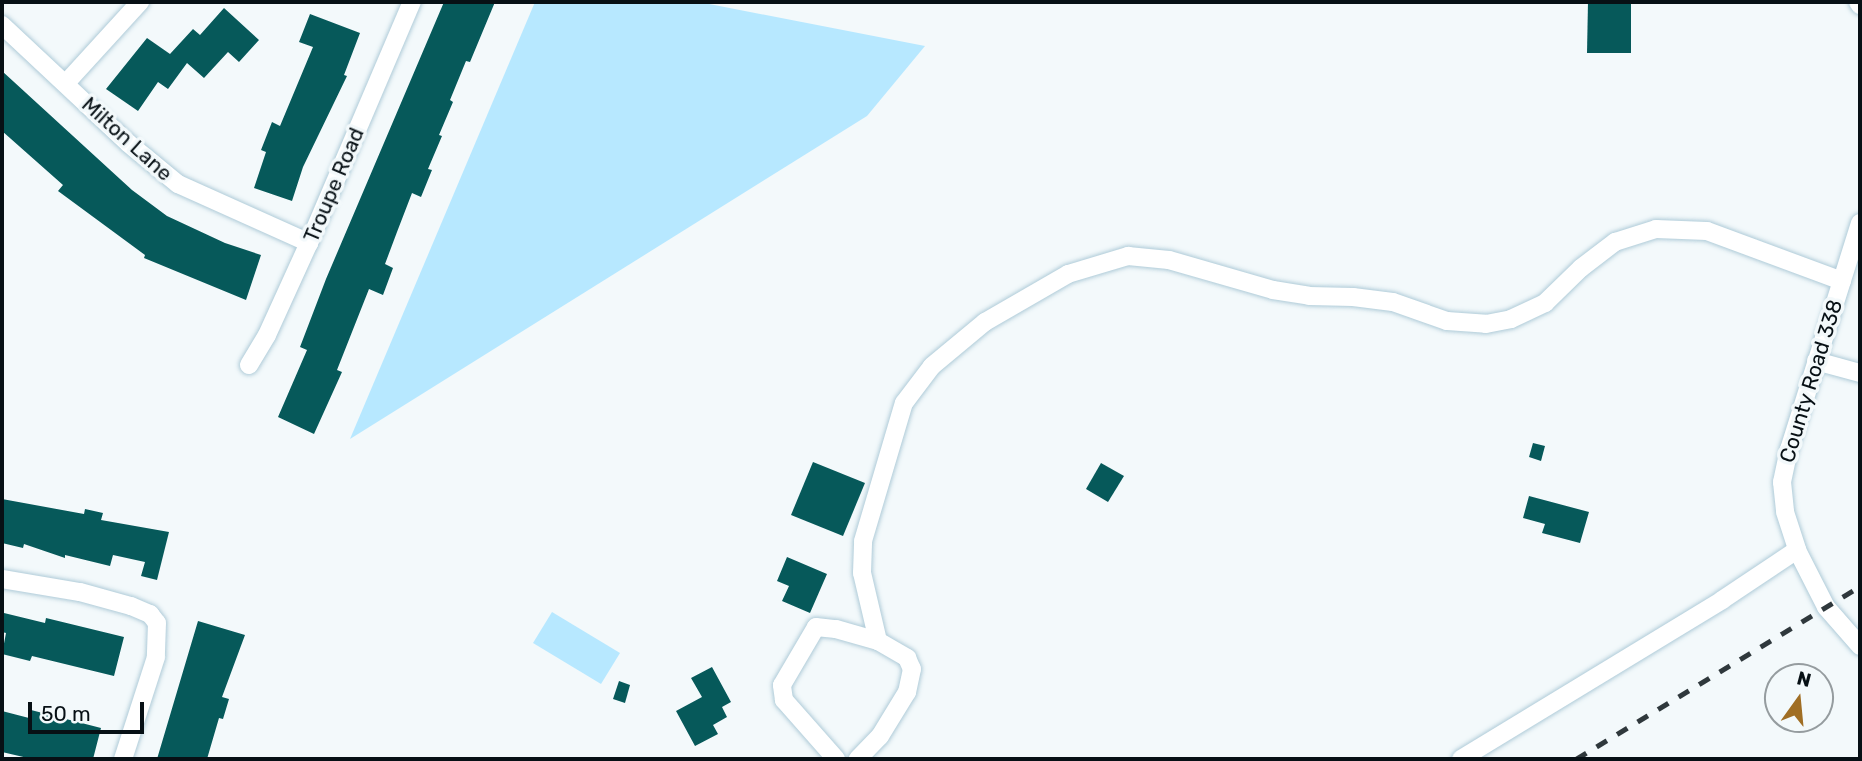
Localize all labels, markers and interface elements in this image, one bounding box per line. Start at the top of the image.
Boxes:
street label: Milton Lane [77,92,177,186]
street label: Troupe Road [299,124,369,246]
street label: County Road 338 [1774,296,1848,466]
north arrow [1764,663,1834,733]
text: N [1794,666,1814,692]
scale bar [32,688,147,732]
text: 50 m [41,701,91,726]

